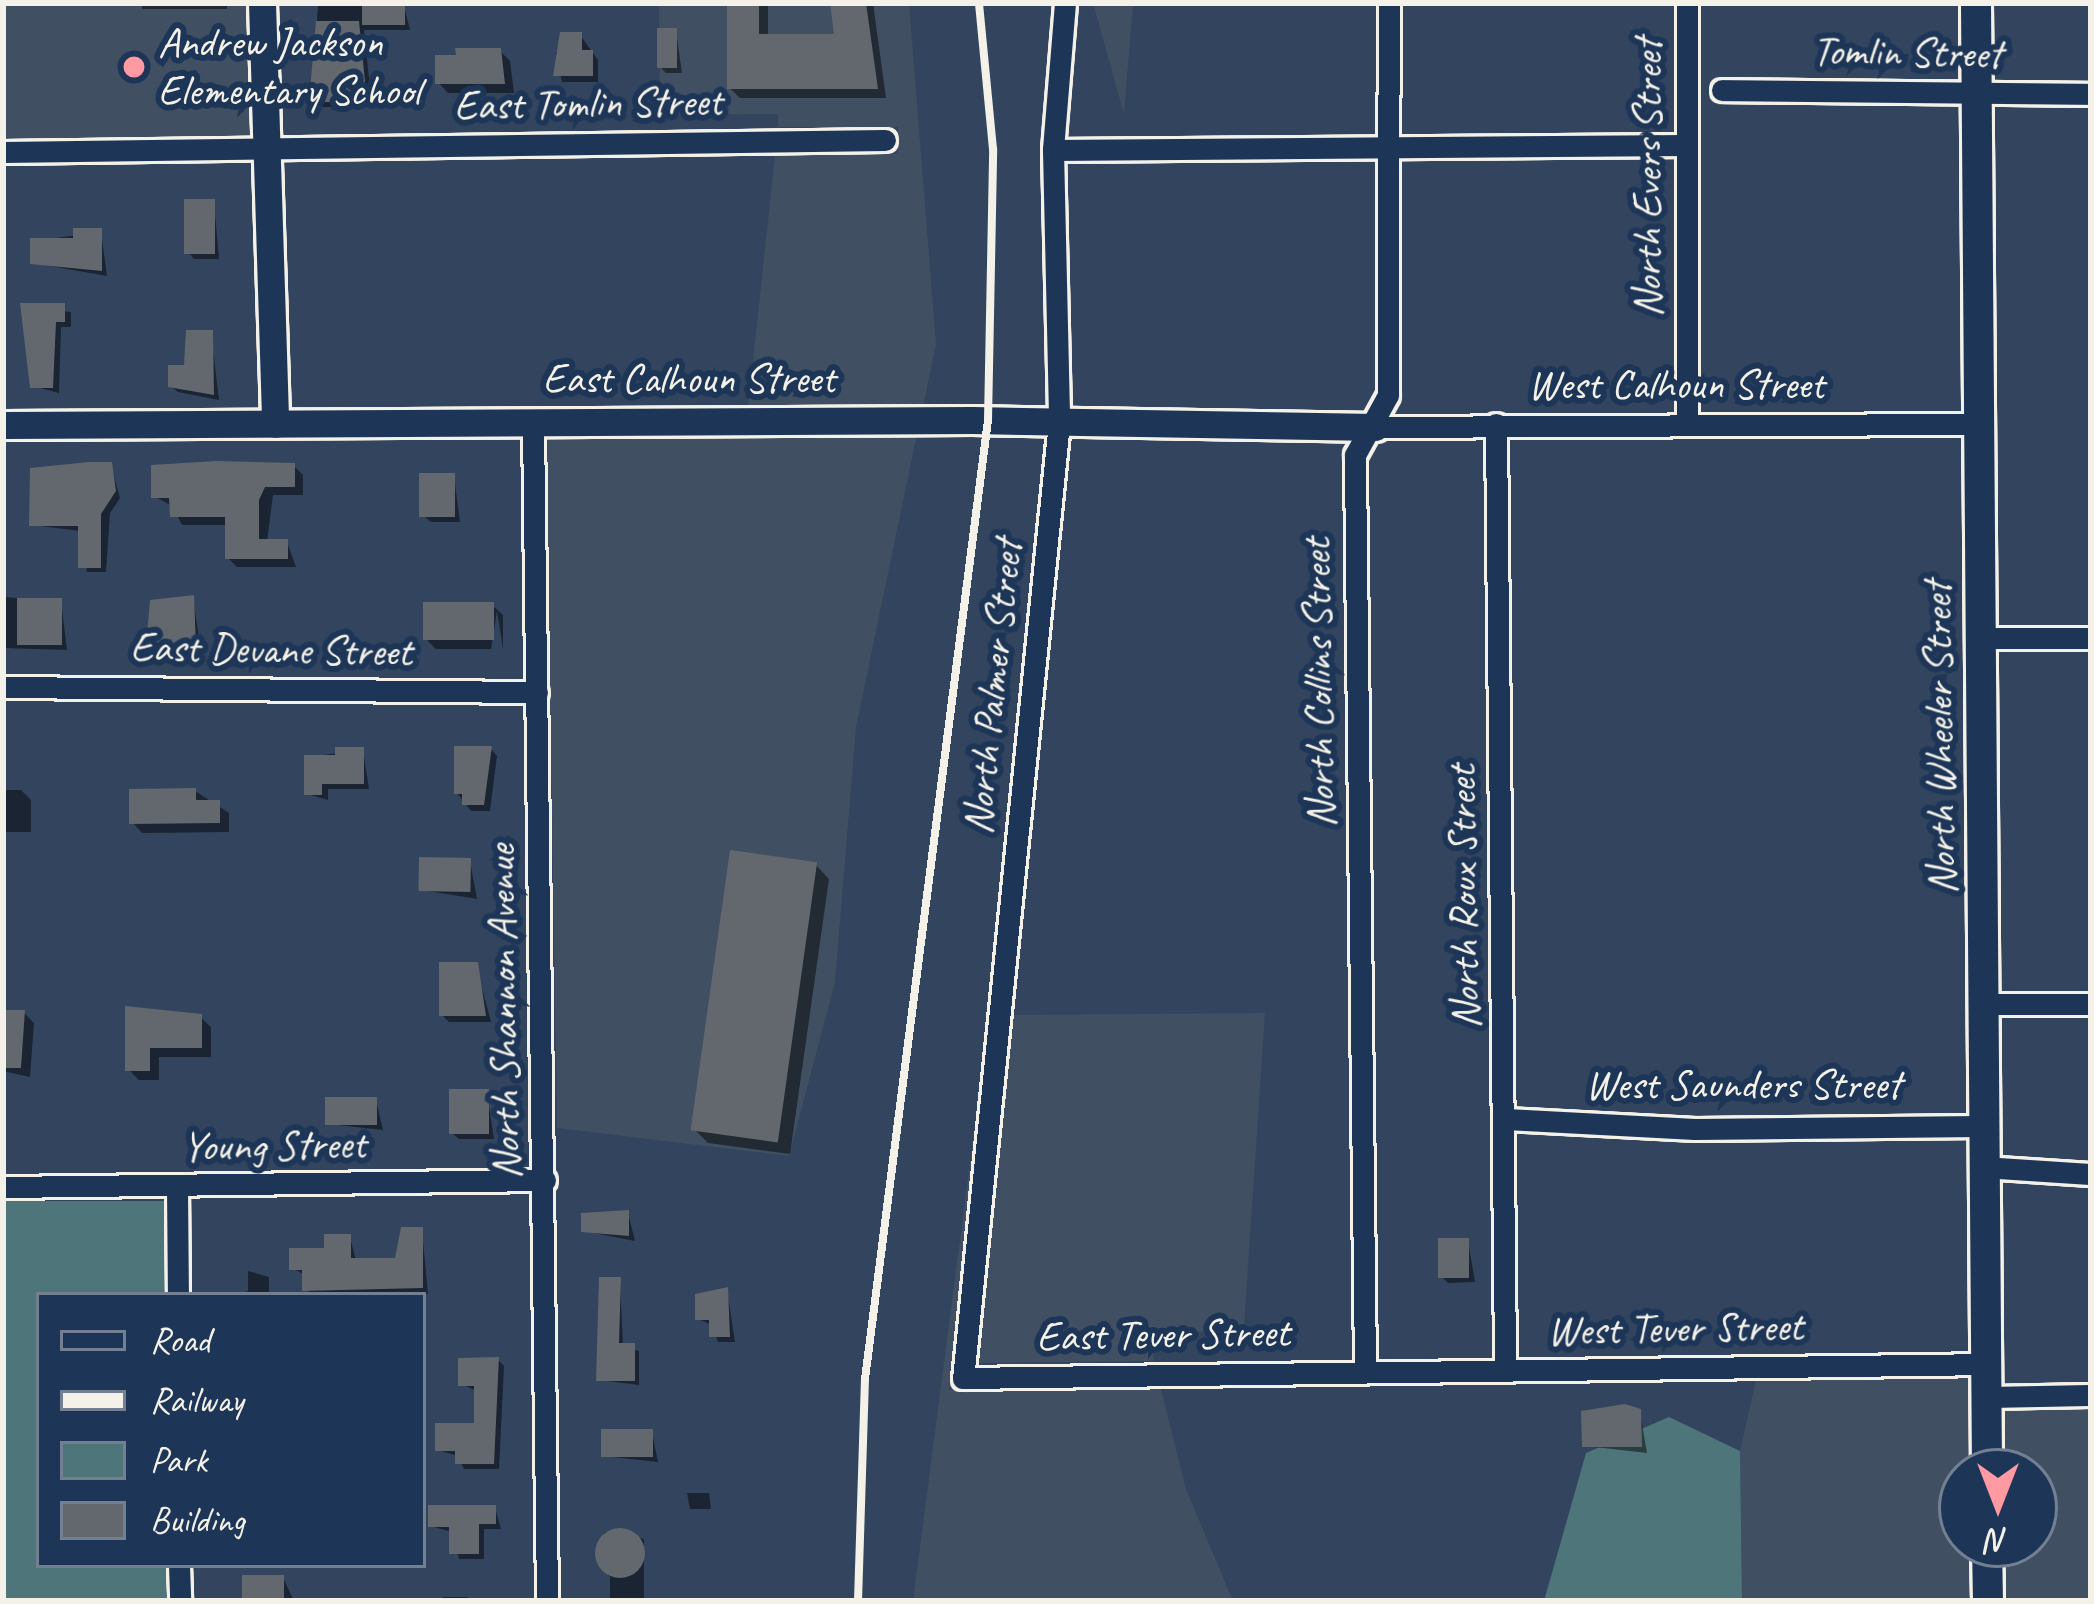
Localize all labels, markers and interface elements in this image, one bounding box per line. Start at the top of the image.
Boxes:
place label: Andrew Jackson Elementary School [158,18,420,116]
street label: Tomlin Street [1812,26,2002,80]
street label: North Evers Street [1623,39,1673,317]
marker: Andrew Jackson Elementary School [121,54,147,80]
street label: East Tomlin Street [453,76,723,132]
street label: East Calhoun Street [542,354,836,404]
street label: West Calhoun Street [1527,360,1825,410]
street label: North Palmer Street [952,536,1034,838]
street label: North Collins Street [1291,538,1347,828]
street label: North Wheeler Street [1912,581,1968,895]
street label: East Devane Street [129,622,413,678]
street label: North Roux Street [1436,763,1492,1031]
street label: North Shannon Avenue [476,844,532,1180]
street label: West Saunders Street [1585,1060,1901,1110]
street label: Young Street [181,1119,367,1173]
legend [36,1292,426,1568]
street label: West Tever Street [1547,1302,1803,1356]
street label: East Tever Street [1036,1308,1290,1362]
text: Road [150,1317,210,1363]
text: Railway [150,1377,243,1423]
text: Park [150,1437,207,1483]
north arrow [1938,1448,2058,1568]
text: Building [150,1497,245,1543]
text: N [1988,1520,2008,1562]

